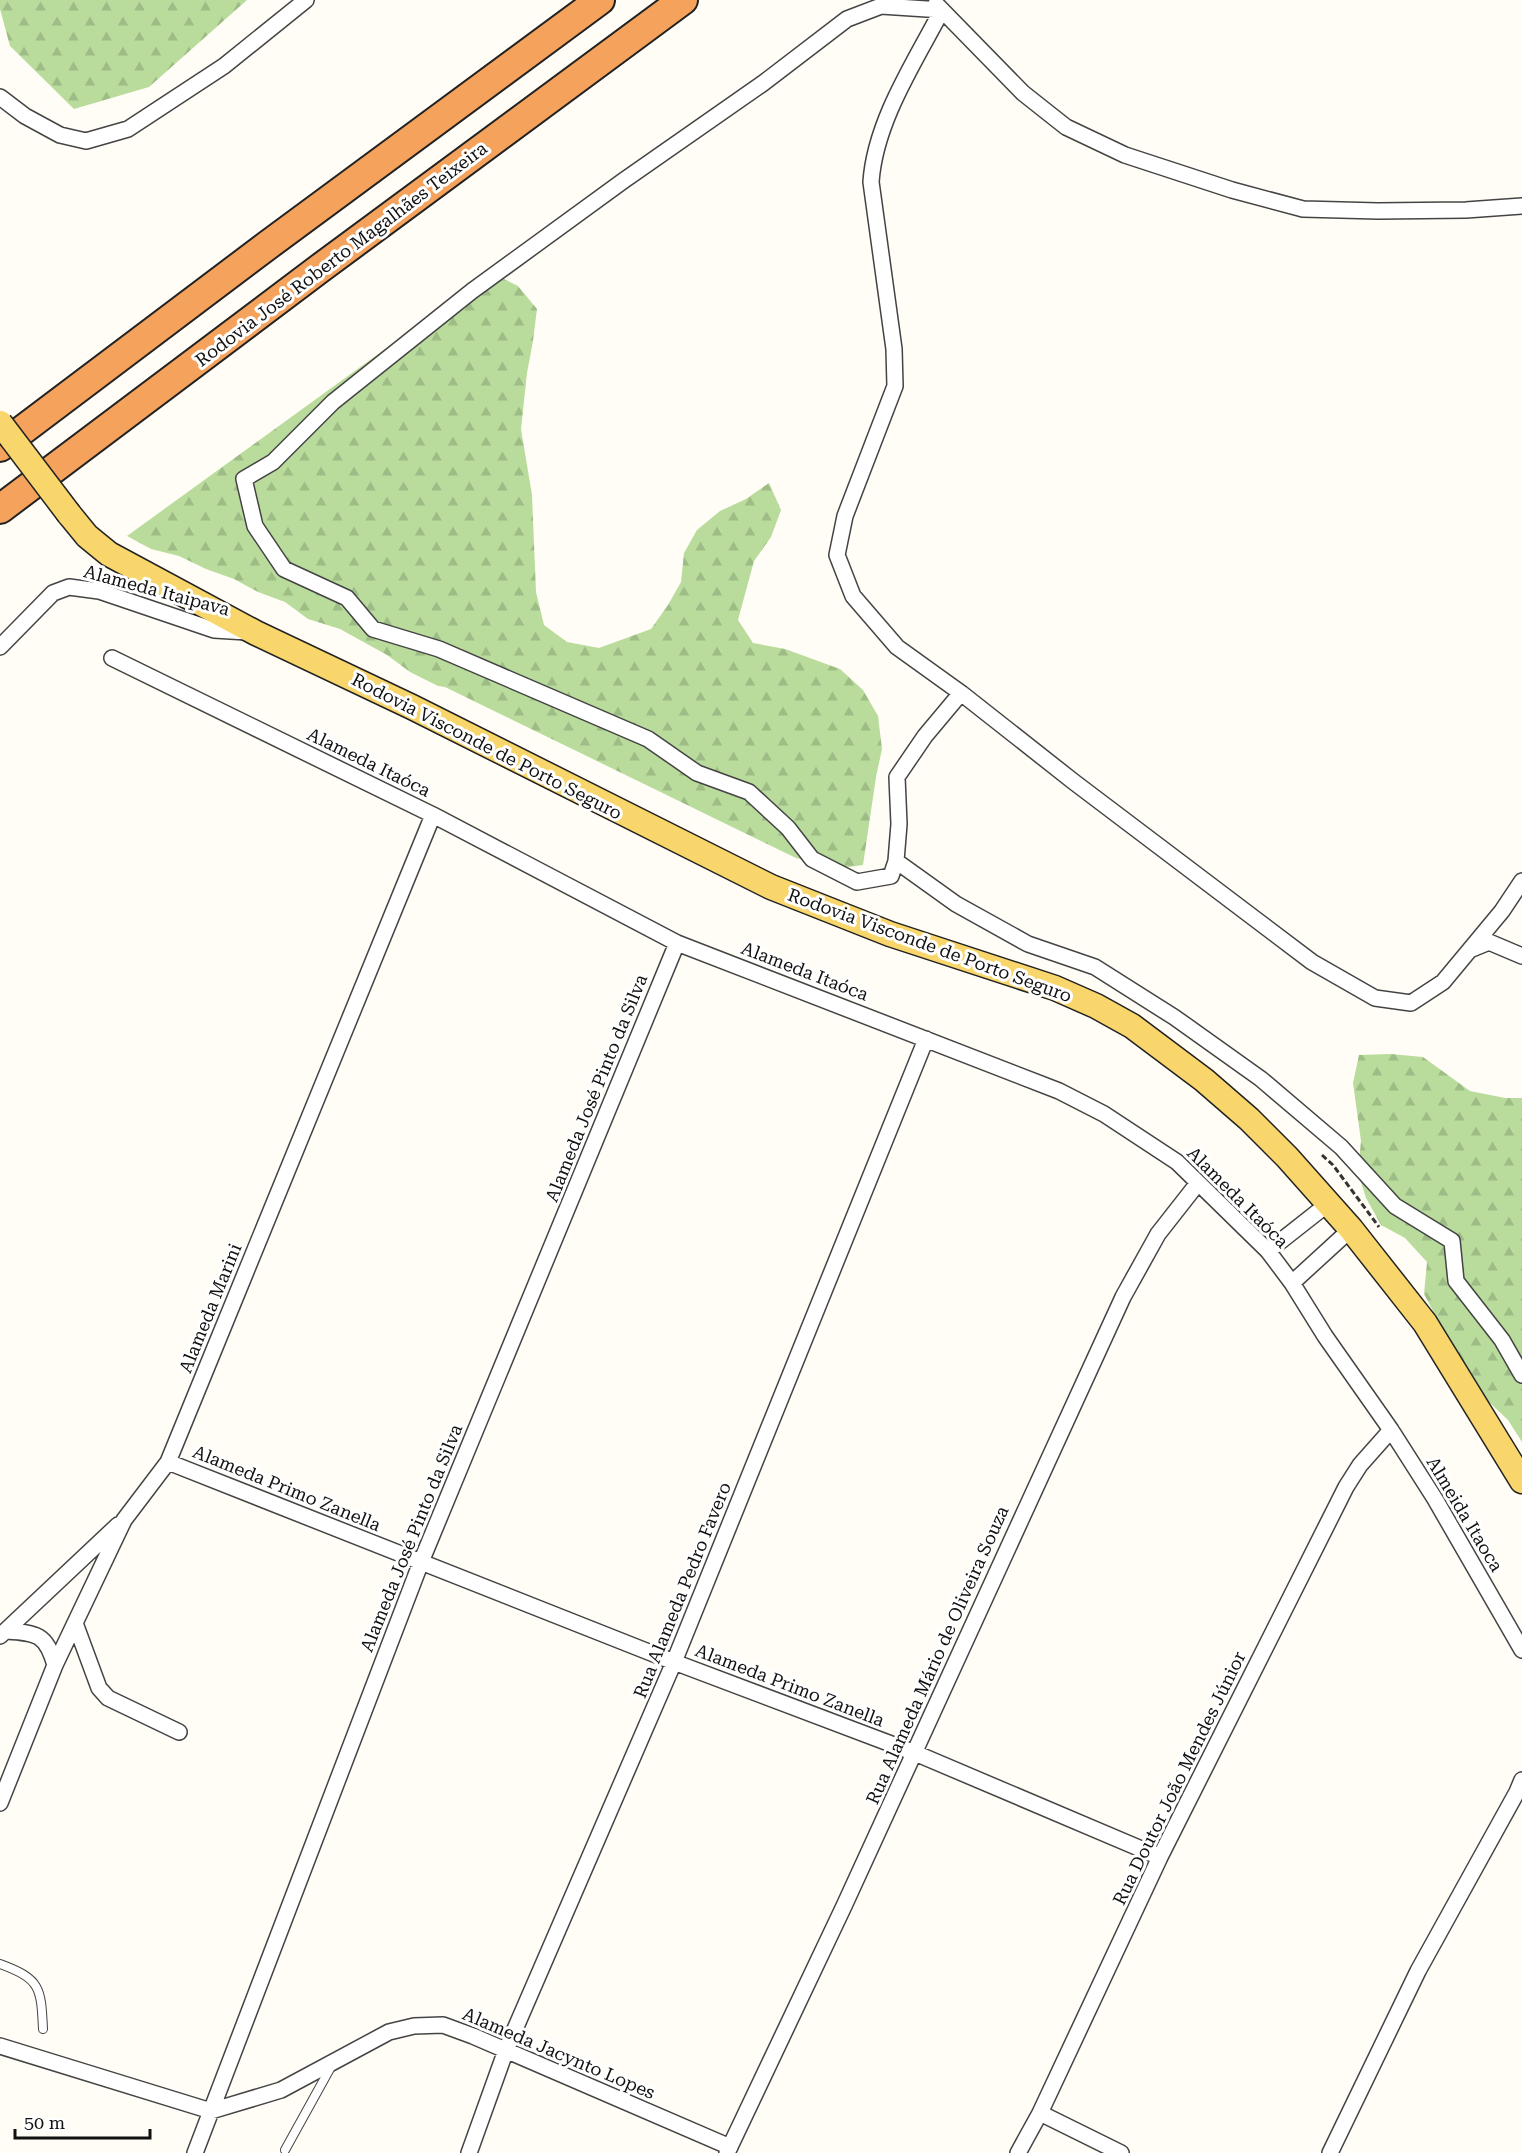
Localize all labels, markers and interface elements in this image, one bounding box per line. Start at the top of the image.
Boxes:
street label: Rodovia José Roberto Magalhães Teixeira [191,137,491,371]
street label: Alameda Itaipava [82,560,232,620]
street label: Rodovia Visconde de Porto Seguro [348,668,626,824]
street label: Alameda Itaóca [304,723,434,801]
street label: Rodovia Visconde de Porto Seguro [785,884,1075,1006]
street label: Alameda Itaóca [739,937,872,1005]
street label: Alameda José Pinto da Silva [541,971,651,1205]
street label: Alameda Itaóca [1183,1142,1293,1252]
street label: Alameda Marini [174,1240,246,1376]
street label: Alameda José Pinto da Silva [356,1421,466,1655]
street label: Alameda Primo Zanella [190,1441,384,1535]
street label: Almeida Itaoca [1422,1453,1508,1575]
street label: Rua Alameda Pedro Favero [629,1479,735,1701]
street label: Rua Alameda Mário de Oliveira Souza [861,1502,1013,1807]
street label: Alameda Primo Zanella [693,1639,888,1731]
street label: Rua Doutor João Mendes Júnior [1108,1648,1250,1908]
street label: Alameda Jacynto Lopes [460,2003,658,2103]
scale bar [15,2102,150,2140]
text: 50 m [24,2112,65,2133]

